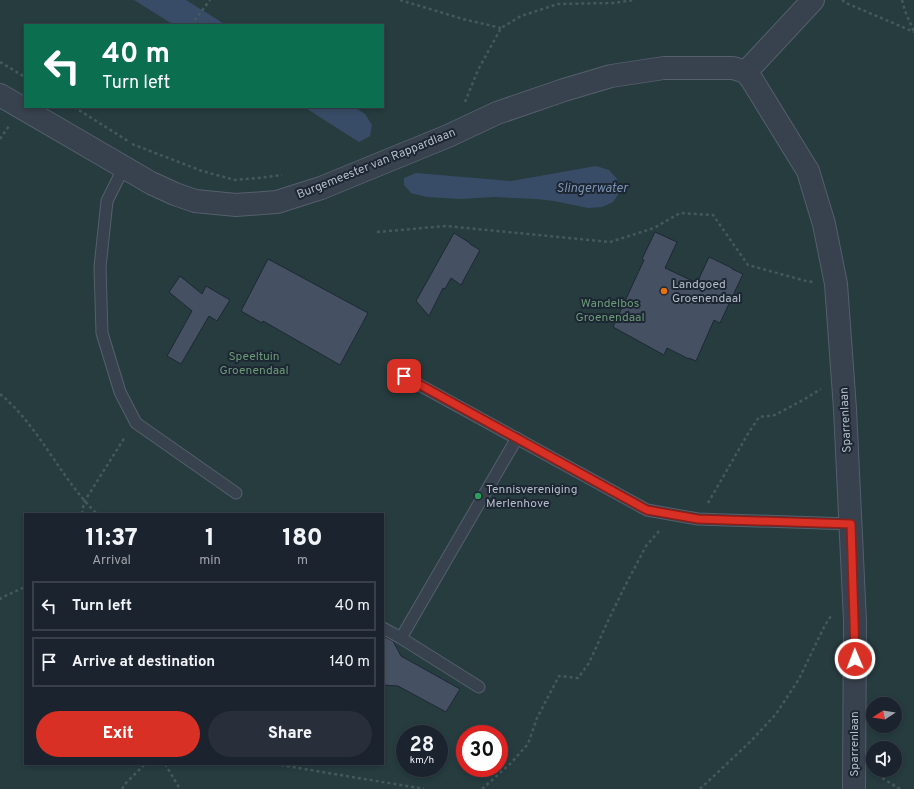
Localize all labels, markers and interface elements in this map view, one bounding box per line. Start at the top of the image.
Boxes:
text: 40 m [102,37,170,73]
icon: left [36,40,88,92]
text: Turn left [102,72,170,95]
street label: Burgemeester van Rappardlaan [295,125,458,203]
water label: Slingerwater [556,181,629,197]
place label: Landgoed Groenendaal [672,277,741,307]
marker: Landgoed Groenendaal [659,286,669,296]
park label: Wandelbos Groenendaal [575,296,645,326]
park label: Speeltuin Groenendaal [219,349,289,379]
pin [387,359,421,393]
icon: arrive [393,365,415,387]
street label: Sparrenlaan [836,387,856,453]
place label: Tennisvereniging Merlenhove [486,482,578,512]
marker: Tennisvereniging Merlenhove [473,491,483,501]
text: 11:37 [85,524,138,554]
text: 1 [205,524,215,554]
text: 180 [282,524,323,554]
text: Arrival [92,553,131,569]
text: min [199,553,221,569]
text: m [297,553,308,569]
icon: left [38,595,60,617]
text: Turn left [72,597,132,616]
text: 40 m [335,597,370,616]
position arrow [834,638,876,680]
icon: arrive [38,651,60,673]
text: Arrive at destination [72,653,215,672]
text: 140 m [330,653,370,672]
north arrow [866,697,902,733]
map controls [866,697,902,777]
button: Exit [36,711,200,757]
button: Share [208,711,372,757]
street label: Sparrenlaan [847,711,863,777]
speed limit sign: 30 [456,725,508,777]
text: 28 [410,733,434,759]
button: sound [866,741,902,777]
text: km/h [410,754,434,767]

